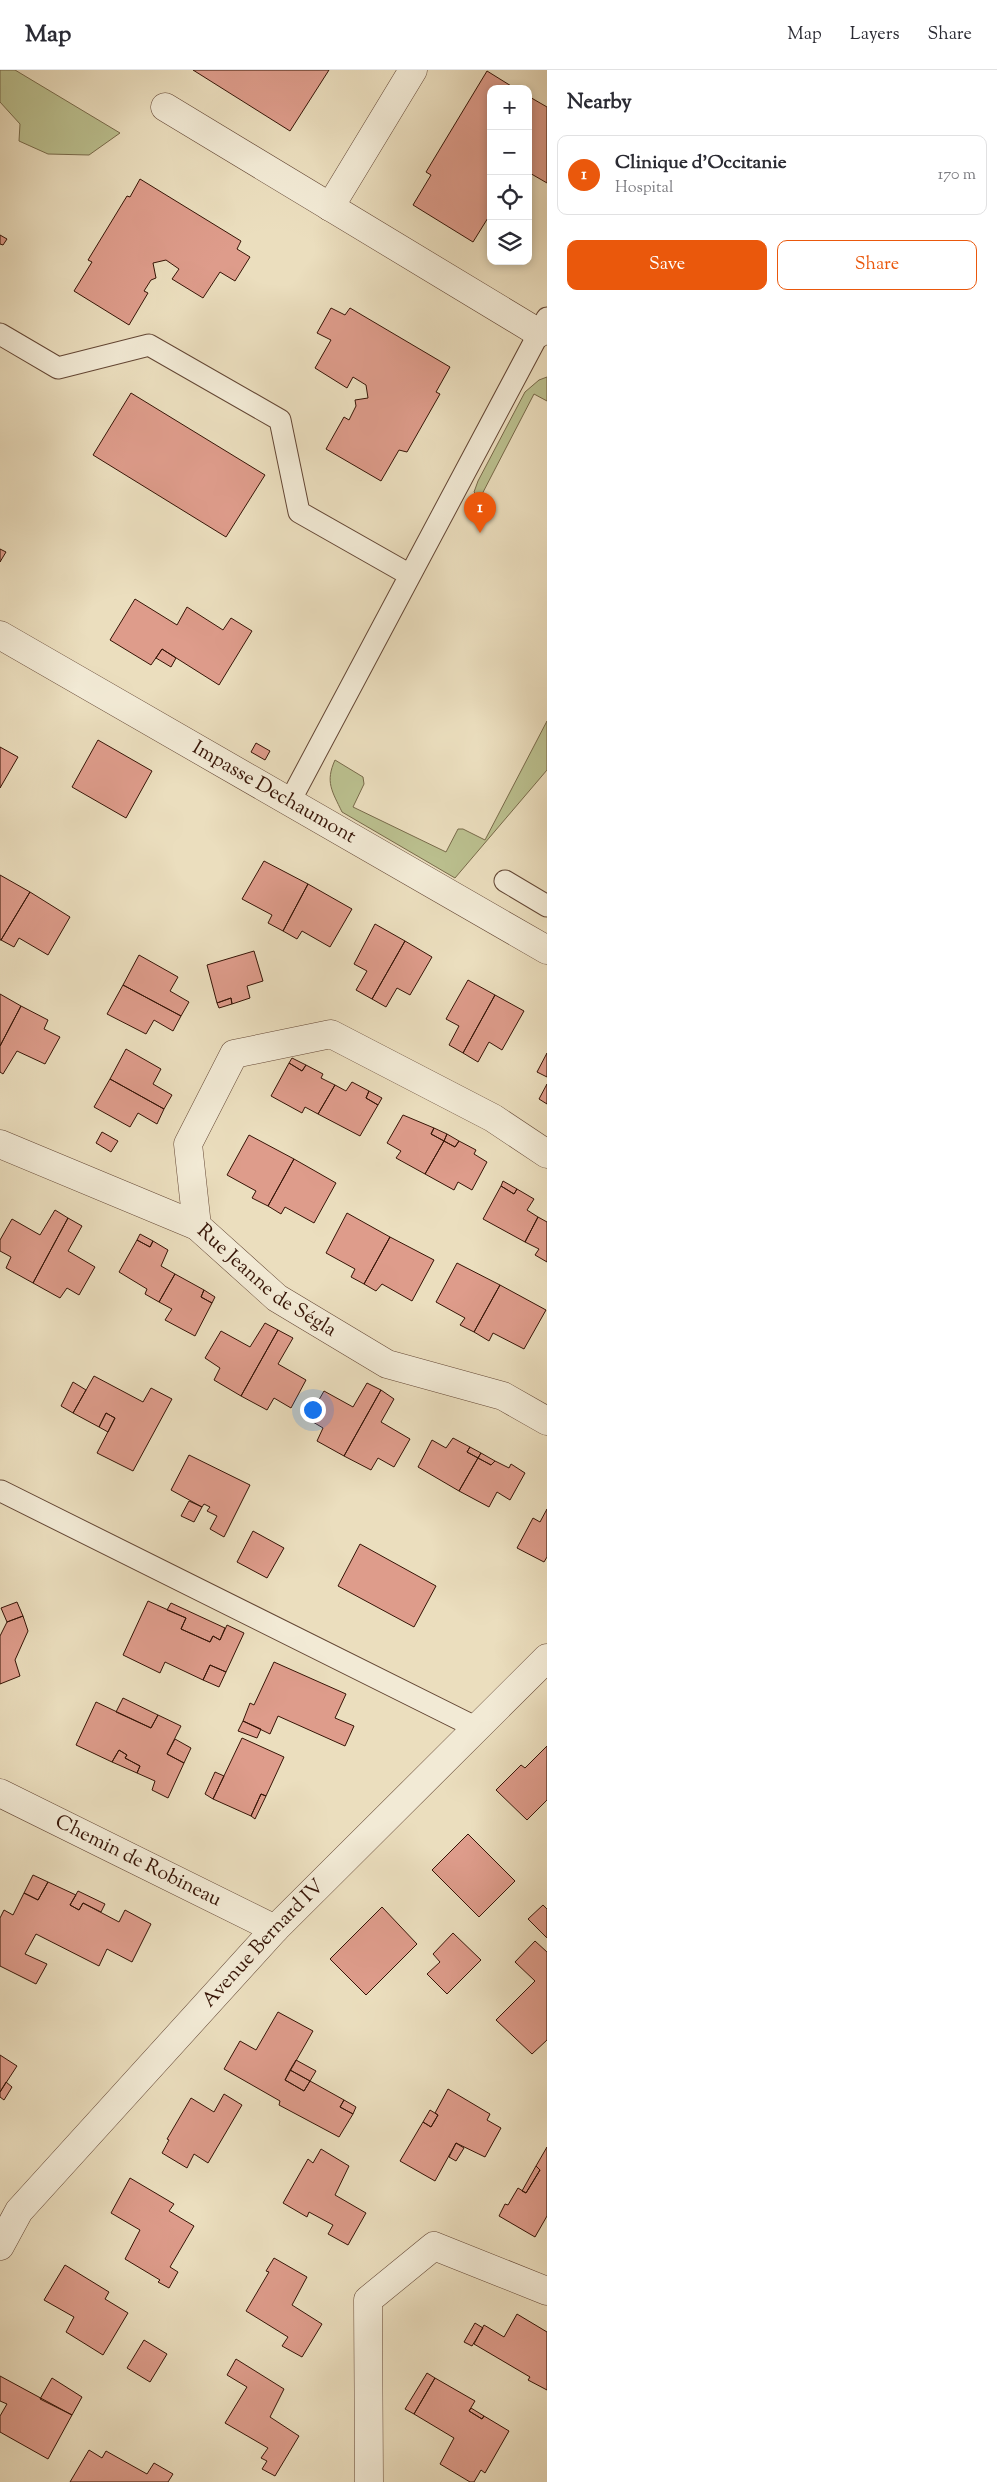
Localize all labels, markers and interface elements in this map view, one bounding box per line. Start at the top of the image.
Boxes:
text: Map [25,18,71,52]
text: Map [787,22,822,48]
text: Layers [850,22,900,48]
text: Share [928,22,972,48]
map controls [487,85,532,265]
button: + [487,85,532,130]
text: Nearby [567,88,632,118]
button: − [487,130,532,175]
text: Clinique d'Occitanie [615,150,787,177]
text: 1 [581,164,587,187]
text: 170 m [938,164,976,187]
button: locate [487,175,532,220]
text: Hospital [615,177,673,200]
button: layers [487,220,532,265]
button: Save [567,240,767,290]
button: Share [777,240,977,290]
pin: 1 [464,492,496,533]
street label: Impasse Dechaumont [187,734,361,851]
street label: Rue Jeanne de Ségla [190,1218,342,1345]
your location [300,1397,326,1423]
street label: Chemin de Robineau [50,1808,227,1915]
street label: Avenue Bernard IV [196,1873,331,2014]

